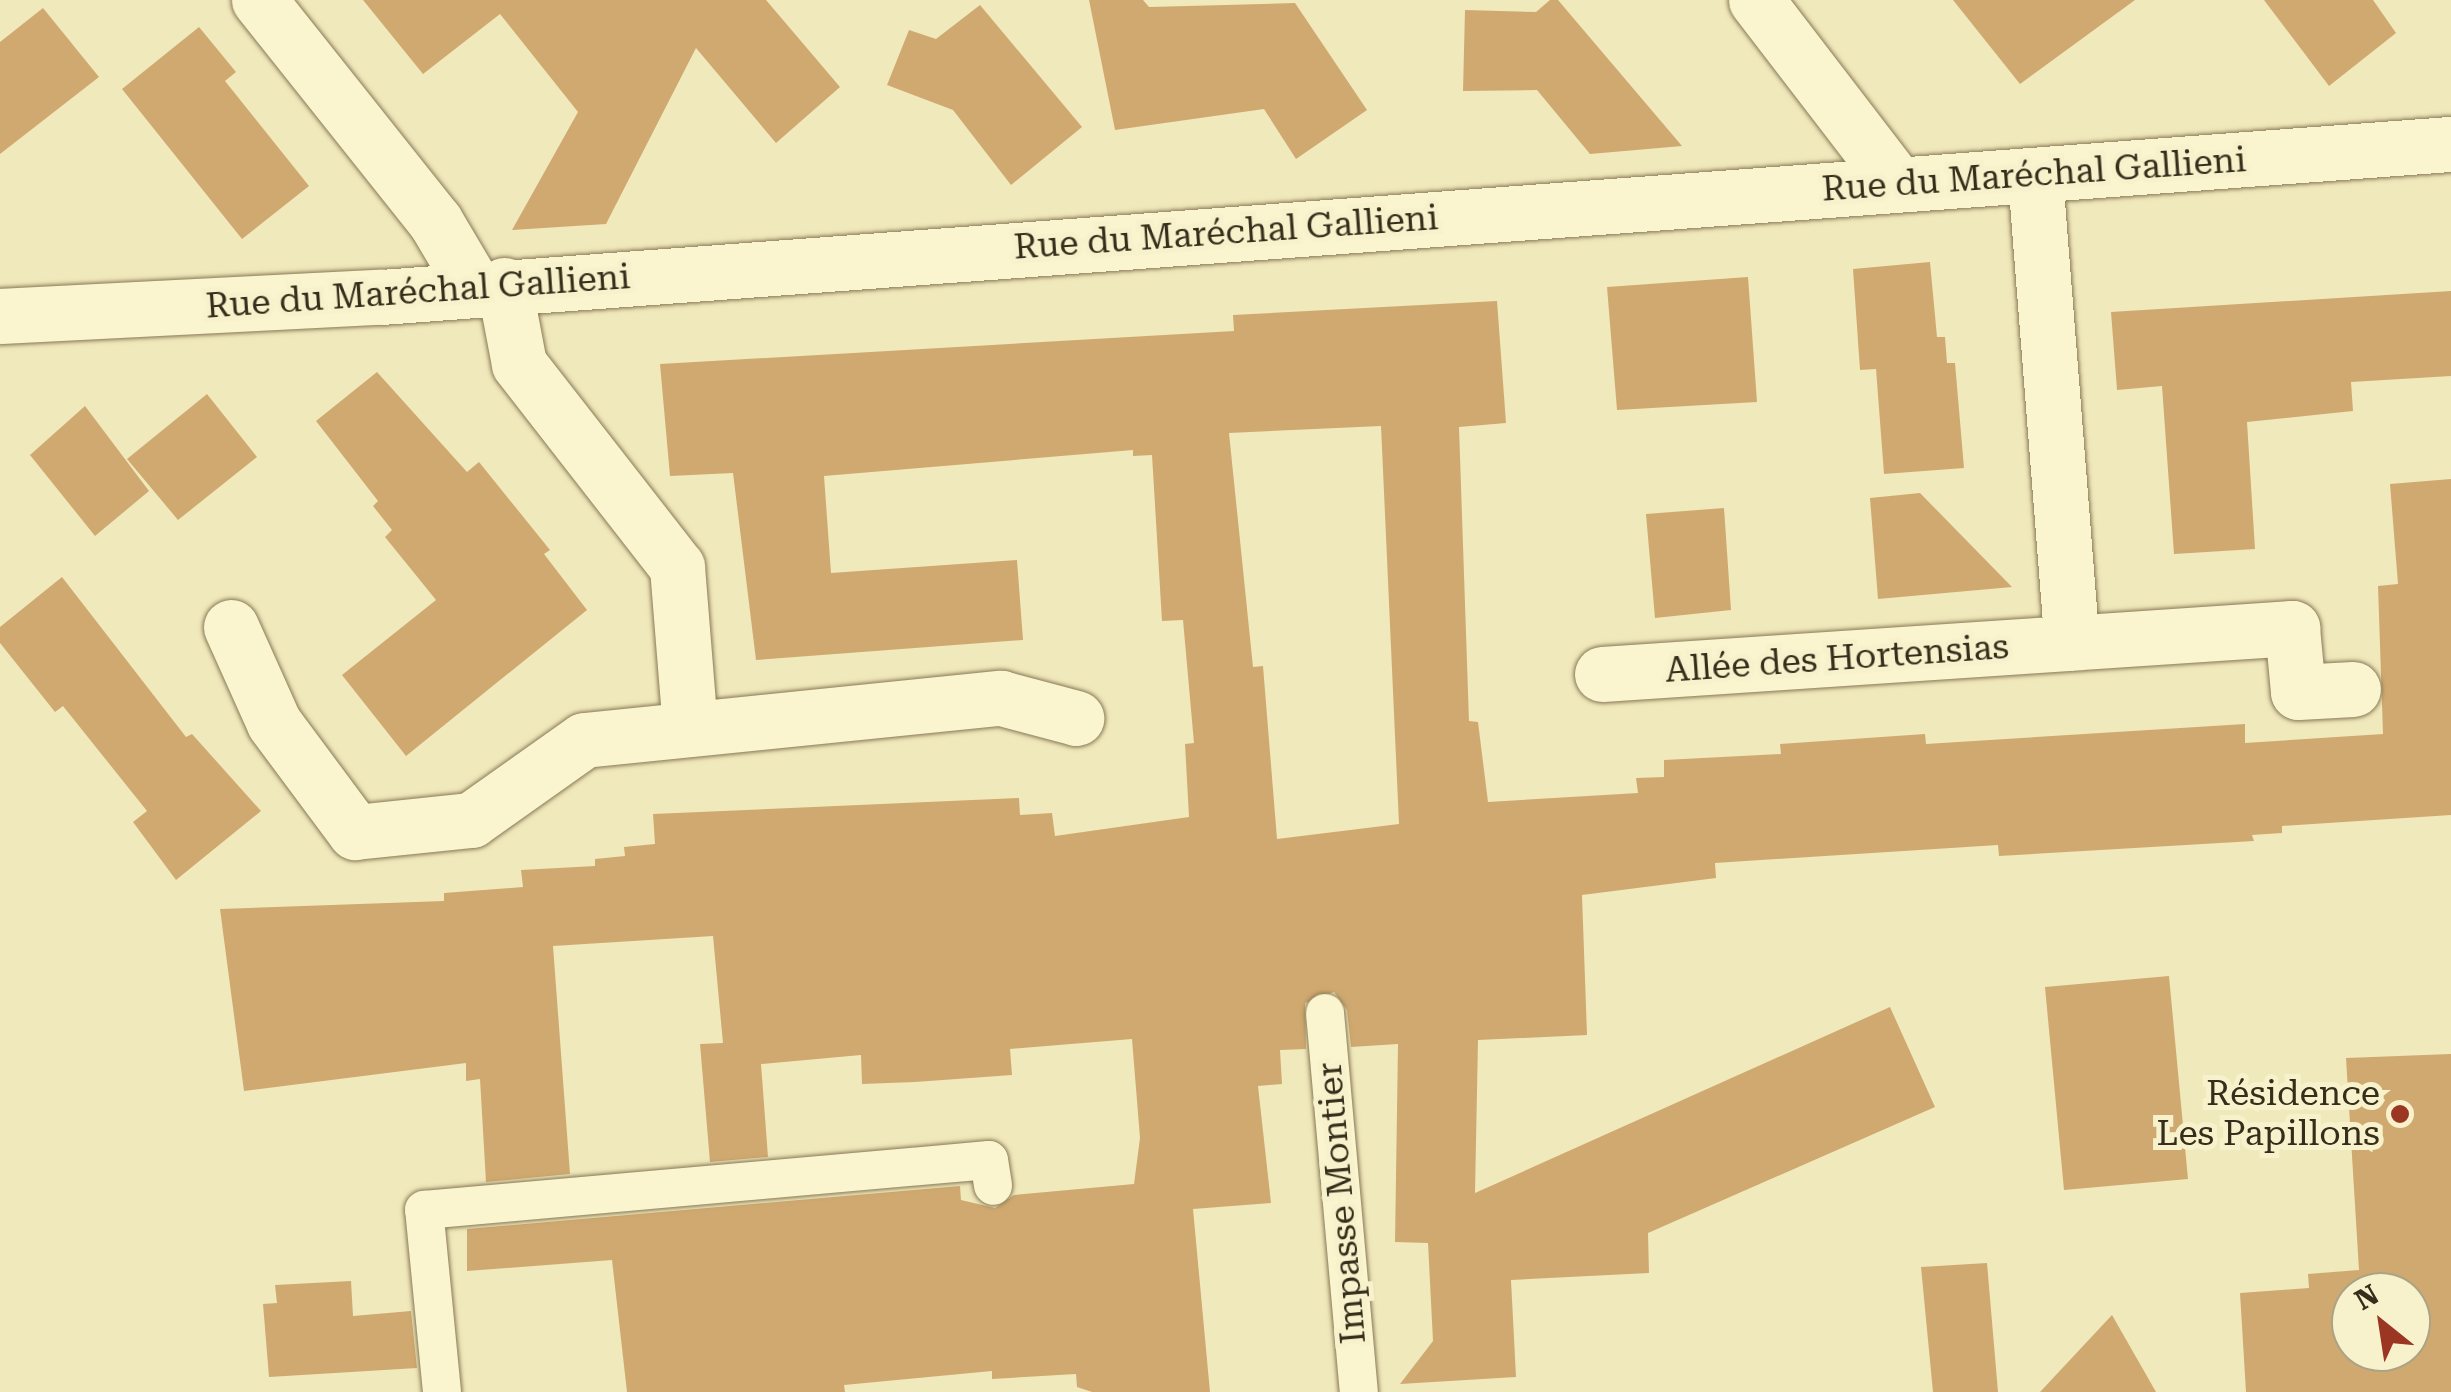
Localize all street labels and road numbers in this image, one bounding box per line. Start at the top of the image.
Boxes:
street label: Rue du Maréchal Gallieni [1820,139,2248,211]
street label: Rue du Maréchal Gallieni [1012,197,1440,269]
street label: Rue du Maréchal Gallieni [204,256,632,328]
street label: Allée des Hortensias [1664,626,2010,692]
street label: Impasse Montier [1309,1060,1375,1346]

